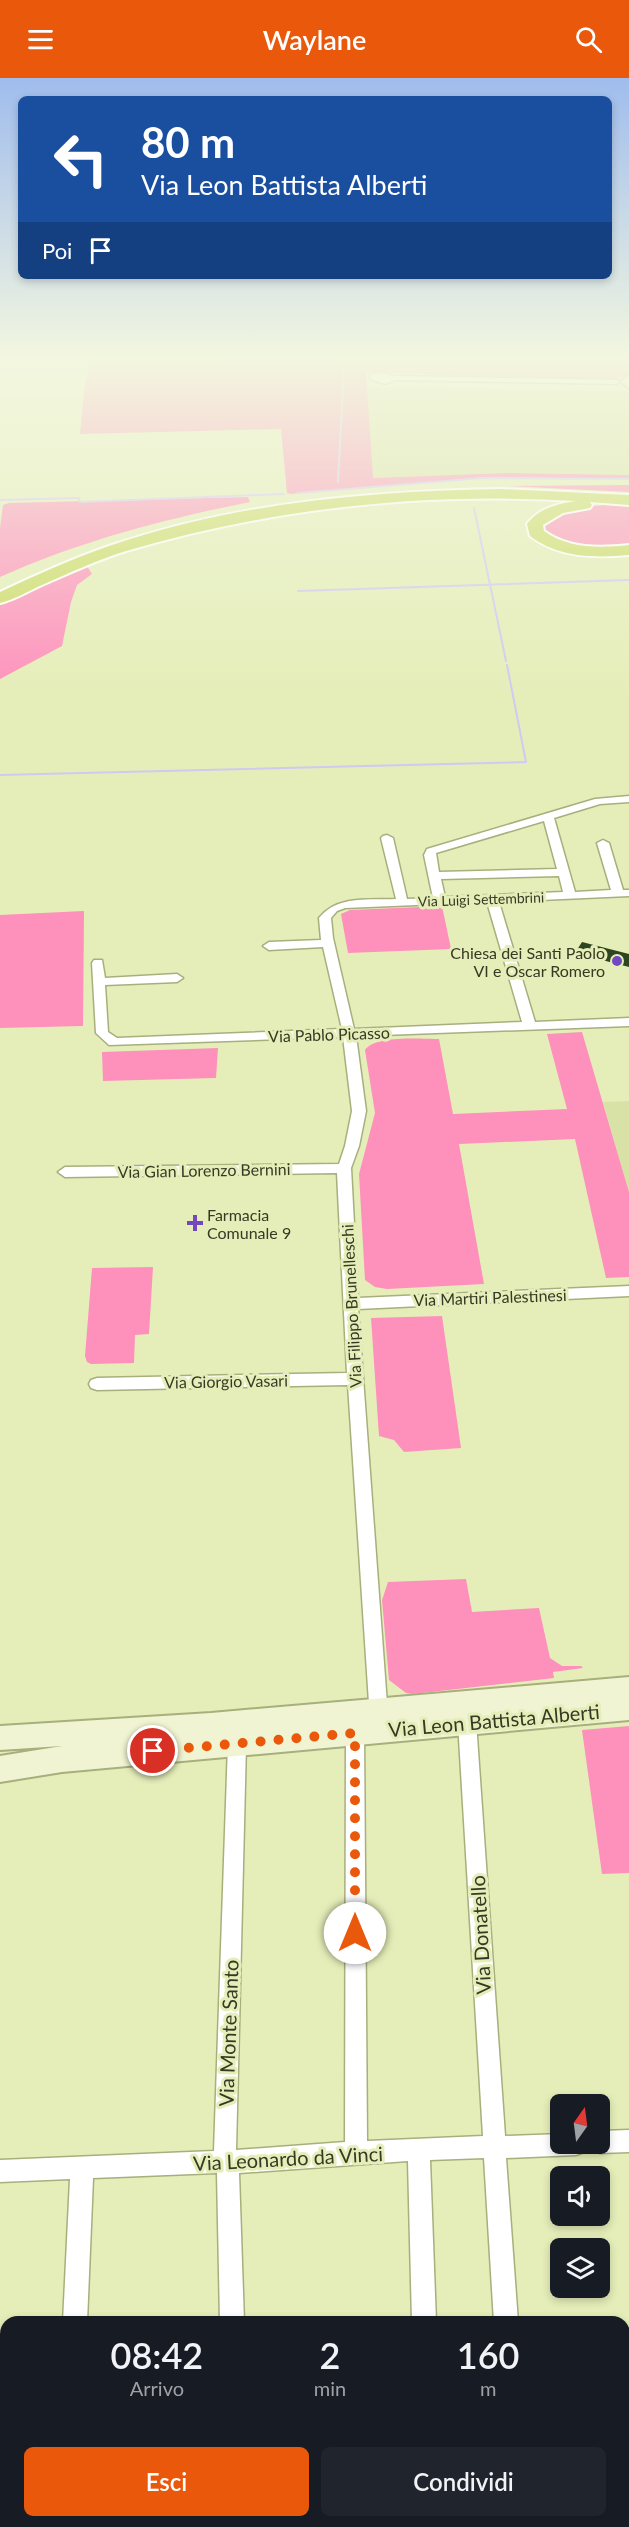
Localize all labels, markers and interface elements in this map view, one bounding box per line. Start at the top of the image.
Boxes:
icon: menu [24,23,57,56]
text: Waylane [263,23,366,56]
icon: search [572,23,605,56]
text: 80 m [141,117,235,167]
icon: left [42,120,120,198]
text: Via Leon Battista Alberti [141,168,427,201]
icon: arrive [84,234,117,267]
text: Poi [42,237,72,264]
street label: Via Luigi Settembrini [418,888,544,910]
place label: Chiesa dei Santi Paolo VI e Oscar Romero [450,943,605,980]
marker: Chiesa dei Santi Paolo VI e Oscar Romero [610,954,624,968]
street label: Via Pablo Picasso [268,1022,390,1046]
street label: Via Gian Lorenzo Bernini [117,1159,291,1181]
place label: Farmacia Comunale 9 [207,1205,291,1242]
marker: Farmacia Comunale 9 [188,1216,202,1230]
street label: Via Filippo Brunelleschi [337,1224,365,1388]
street label: Via Martiri Palestinesi [413,1285,567,1309]
street label: Via Giorgio Vasari [164,1370,288,1392]
street label: Via Leon Battista Alberti [387,1699,601,1741]
pin [127,1725,178,1776]
icon: arrive [136,1734,169,1767]
street label: Via Donatello [465,1875,495,1995]
position arrow [323,1901,387,1965]
street label: Via Monte Santo [213,1959,243,2107]
north arrow [550,2094,610,2154]
map controls [550,2094,610,2298]
street label: Via Leonardo da Vinci [193,2141,383,2175]
button: sound [550,2166,610,2226]
button: layers [550,2238,610,2298]
text: 08:42 [111,2333,203,2377]
text: 2 [320,2333,340,2377]
text: 160 [457,2333,519,2377]
text: Arrivo [130,2376,184,2400]
text: min [314,2376,346,2400]
text: m [480,2376,496,2400]
button: Esci [24,2447,309,2516]
button: Condividi [321,2447,606,2516]

